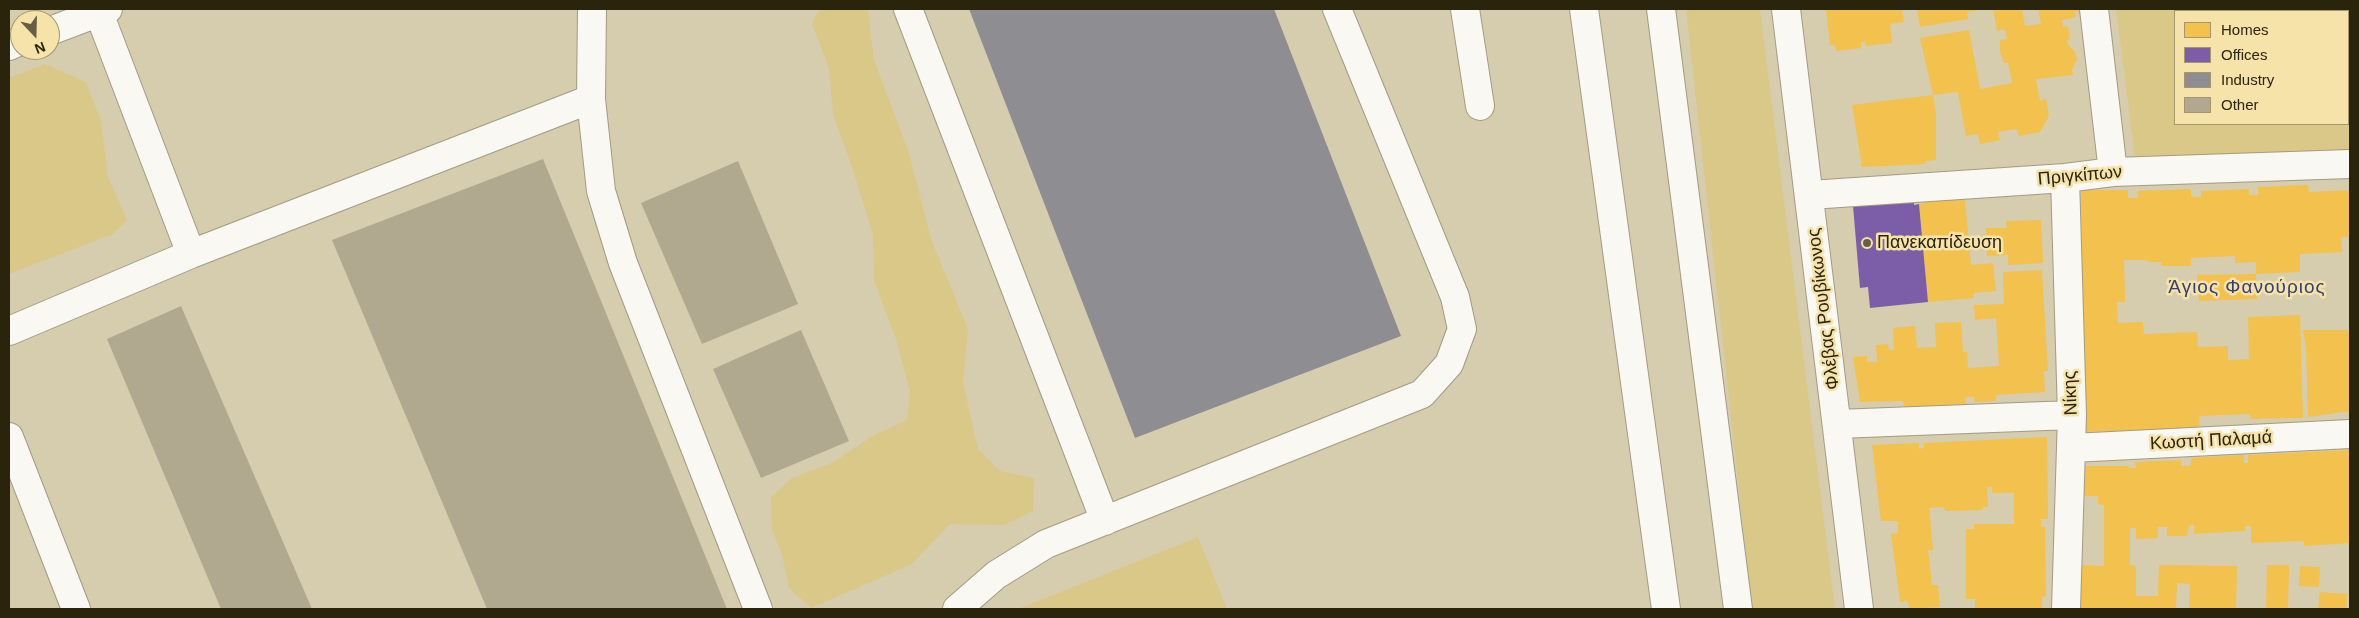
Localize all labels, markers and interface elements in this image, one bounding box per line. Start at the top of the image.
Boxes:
north arrow [10,10,60,60]
legend [2174,10,2349,125]
text: Homes [2221,21,2269,38]
text: N [32,39,48,57]
text: Offices [2221,46,2267,63]
text: Industry [2221,71,2274,88]
text: Other [2221,96,2259,113]
street label: Πριγκίπων [2037,162,2123,190]
street label: Φλέβας Ρουβίκωνος [1803,227,1845,391]
place label: Πανεκαπίδευση [1877,232,2002,254]
marker: Πανεκαπίδευση [1861,237,1873,249]
district label: Άγιος Φανούριος [2166,277,2328,299]
street label: Νίκης [2059,370,2083,416]
street label: Κωστή Παλαμά [2149,427,2273,455]

